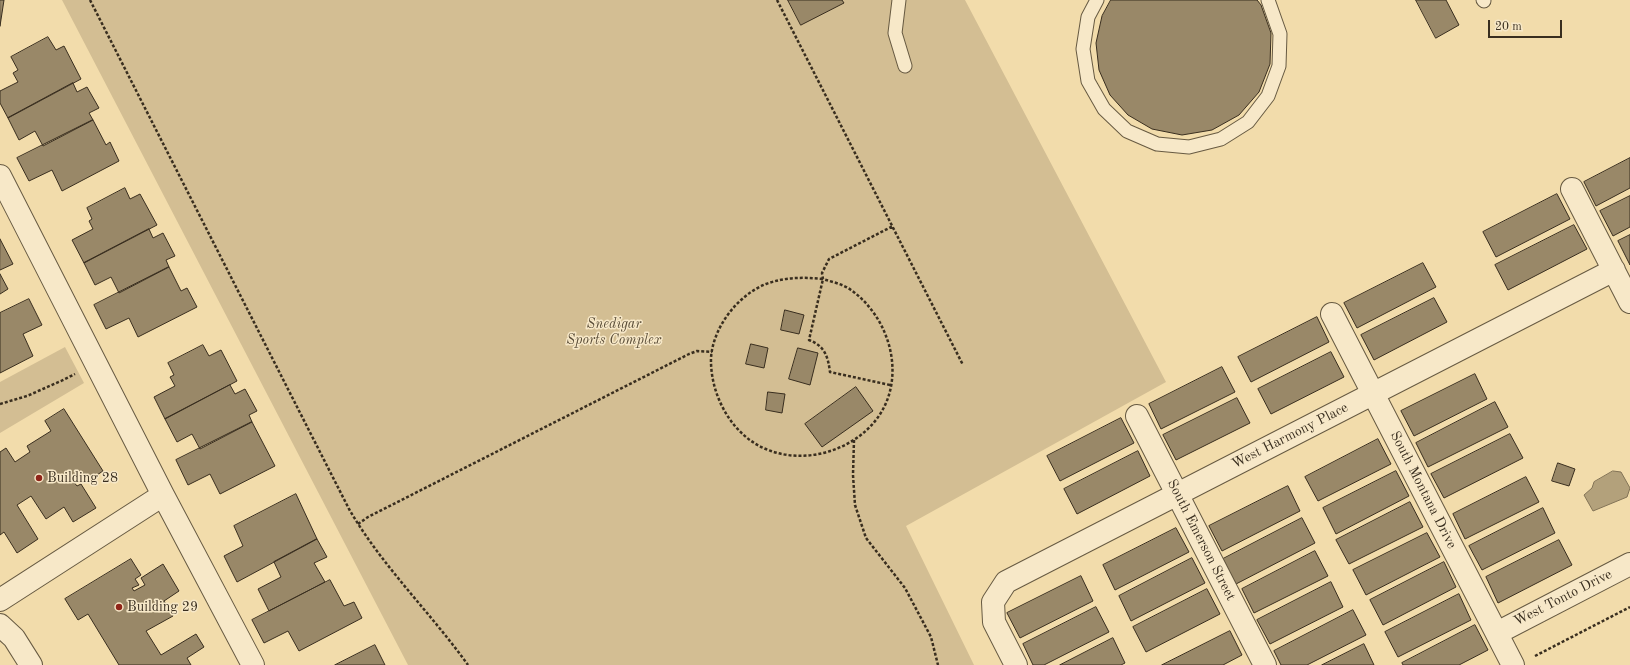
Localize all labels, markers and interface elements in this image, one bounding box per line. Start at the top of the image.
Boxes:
scale bar [1490,12,1564,38]
text: 20 m [1495,21,1522,33]
park label: Snedigar Sports Complex [566,316,662,348]
street label: West Harmony Place [1229,399,1351,473]
street label: South Montana Drive [1386,428,1460,552]
place label: Building 28 [47,470,118,486]
marker: Building 28 [34,473,44,483]
street label: South Emerson Street [1163,476,1239,604]
street label: West Tonto Drive [1511,566,1615,630]
place label: Building 29 [127,599,198,615]
marker: Building 29 [114,602,124,612]

